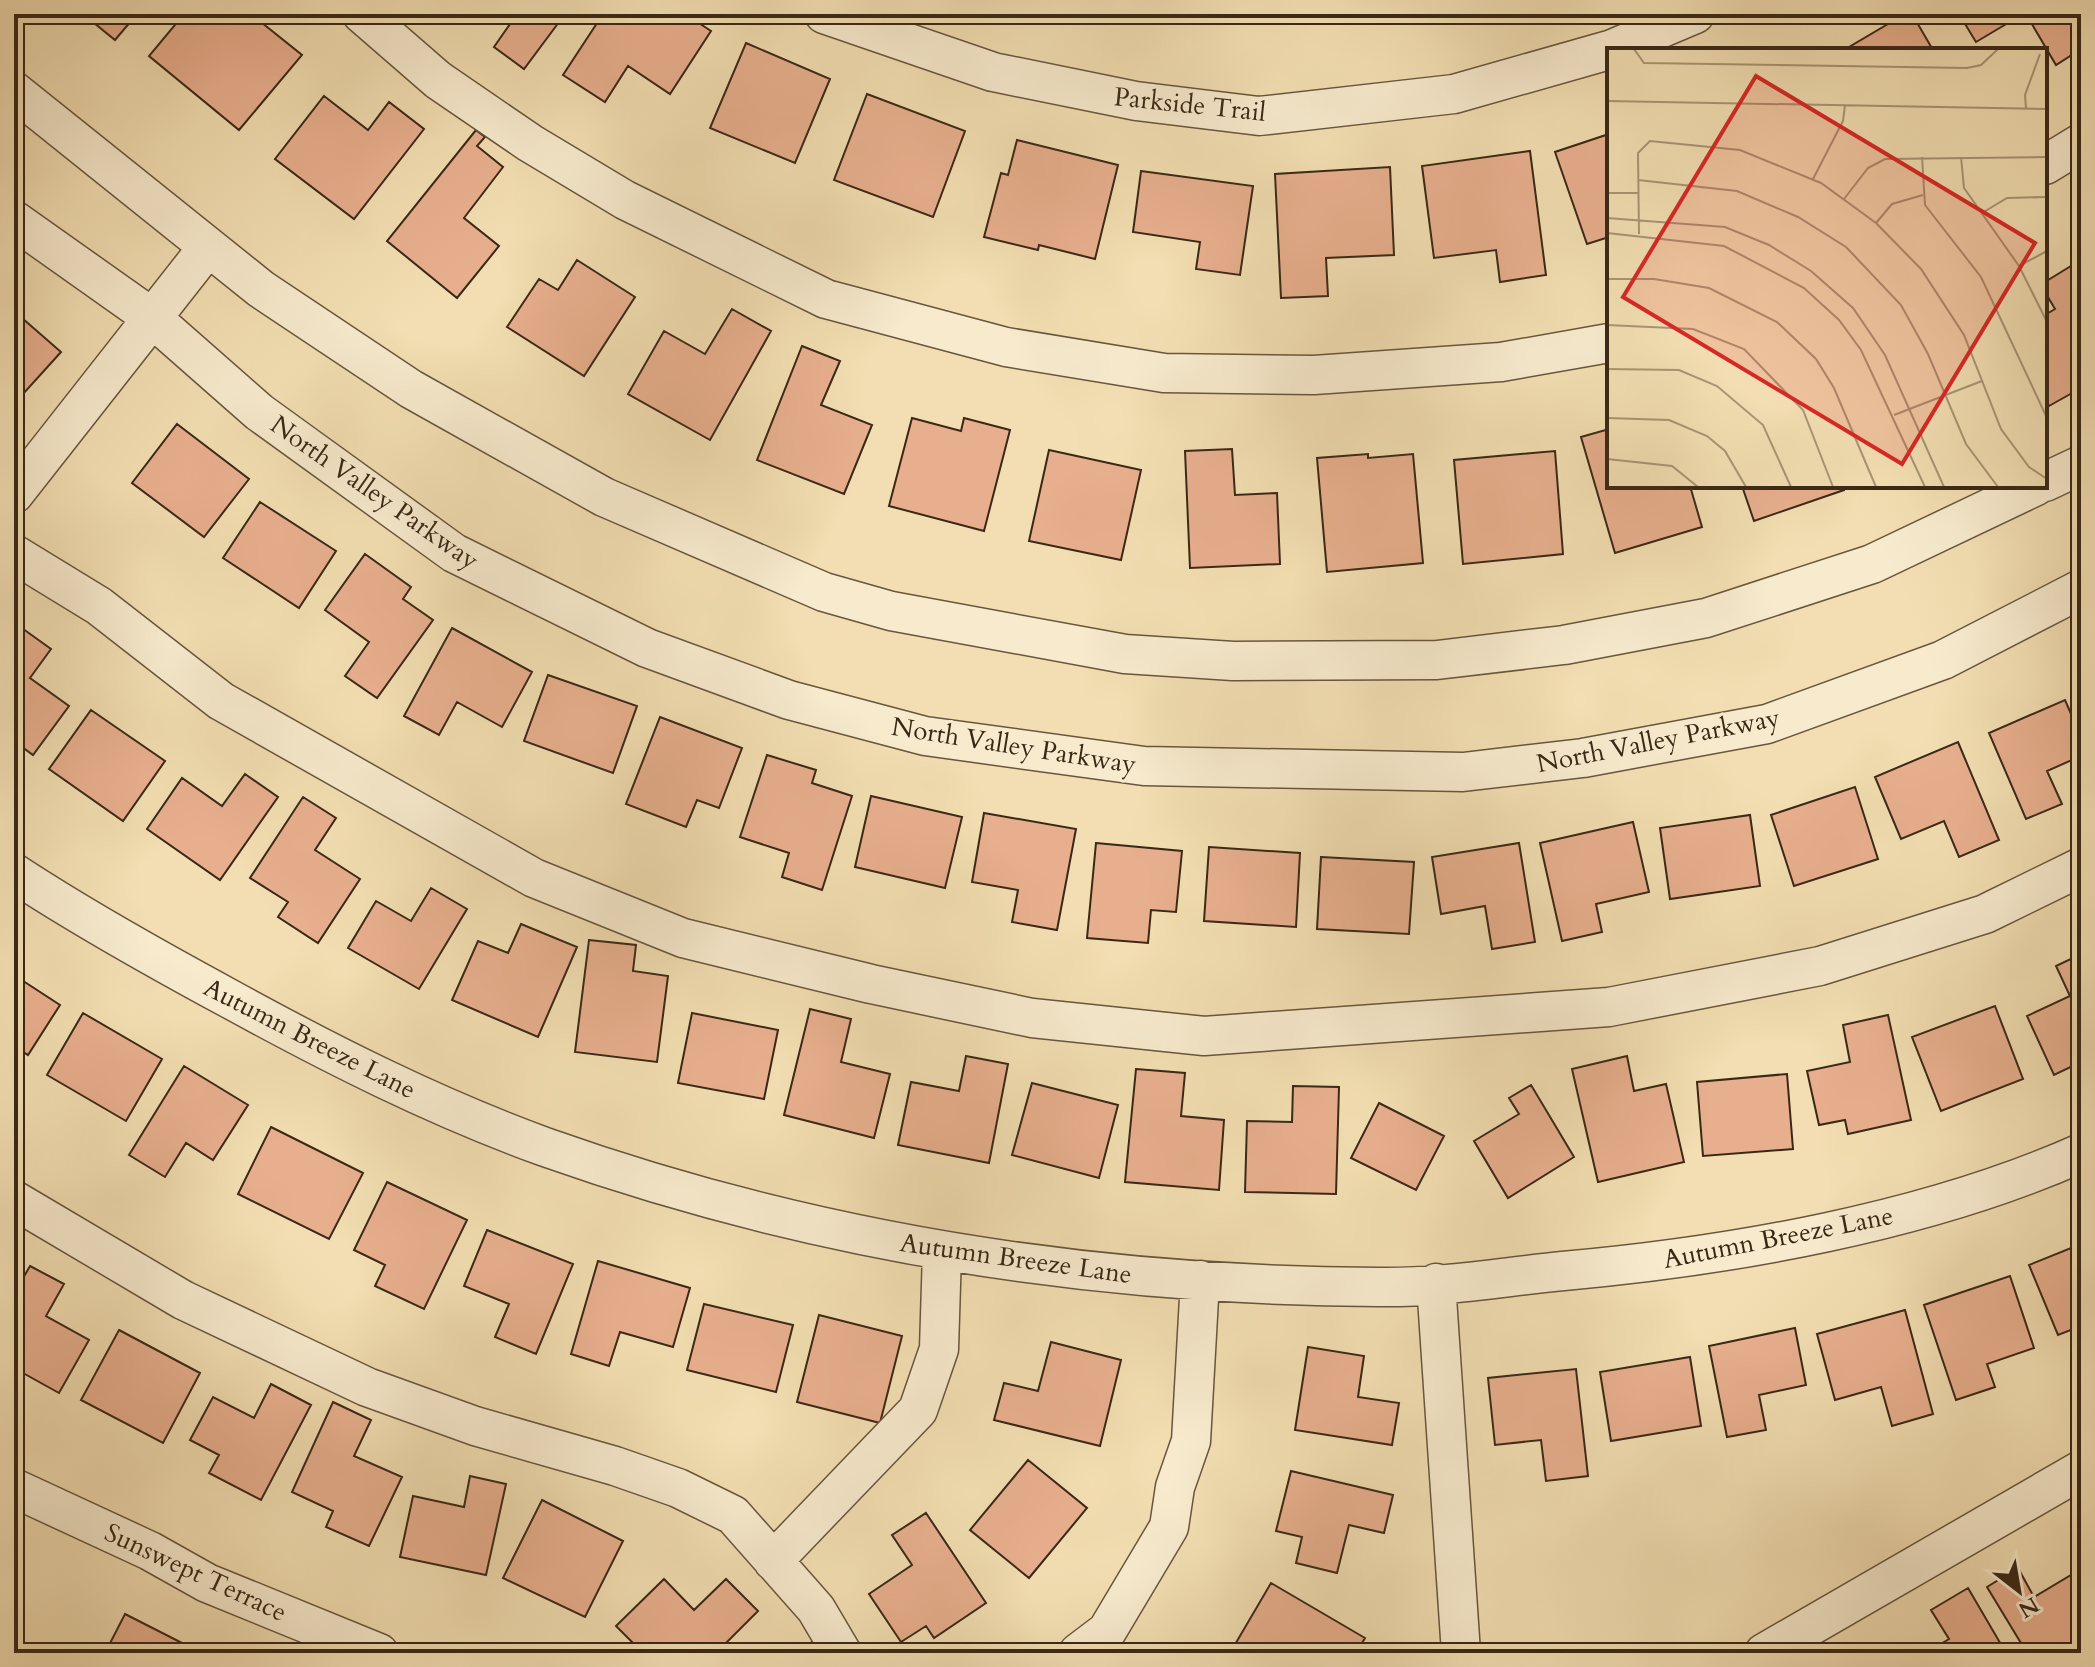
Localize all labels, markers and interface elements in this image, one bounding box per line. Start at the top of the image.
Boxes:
inset map [1607,48,2047,488]
street label: Parkside Trail [1112,79,1268,130]
street label: North Valley Parkway [263,407,486,578]
street label: North Valley Parkway [1533,700,1783,781]
street label: North Valley Parkway [889,709,1139,782]
street label: Autumn Breeze Lane [198,970,422,1107]
street label: Autumn Breeze Lane [1660,1198,1896,1277]
street label: Autumn Breeze Lane [898,1225,1134,1292]
street label: Sunswept Terrace [99,1515,293,1630]
north arrow [1979,1551,2059,1631]
text: N [2013,1590,2045,1625]

